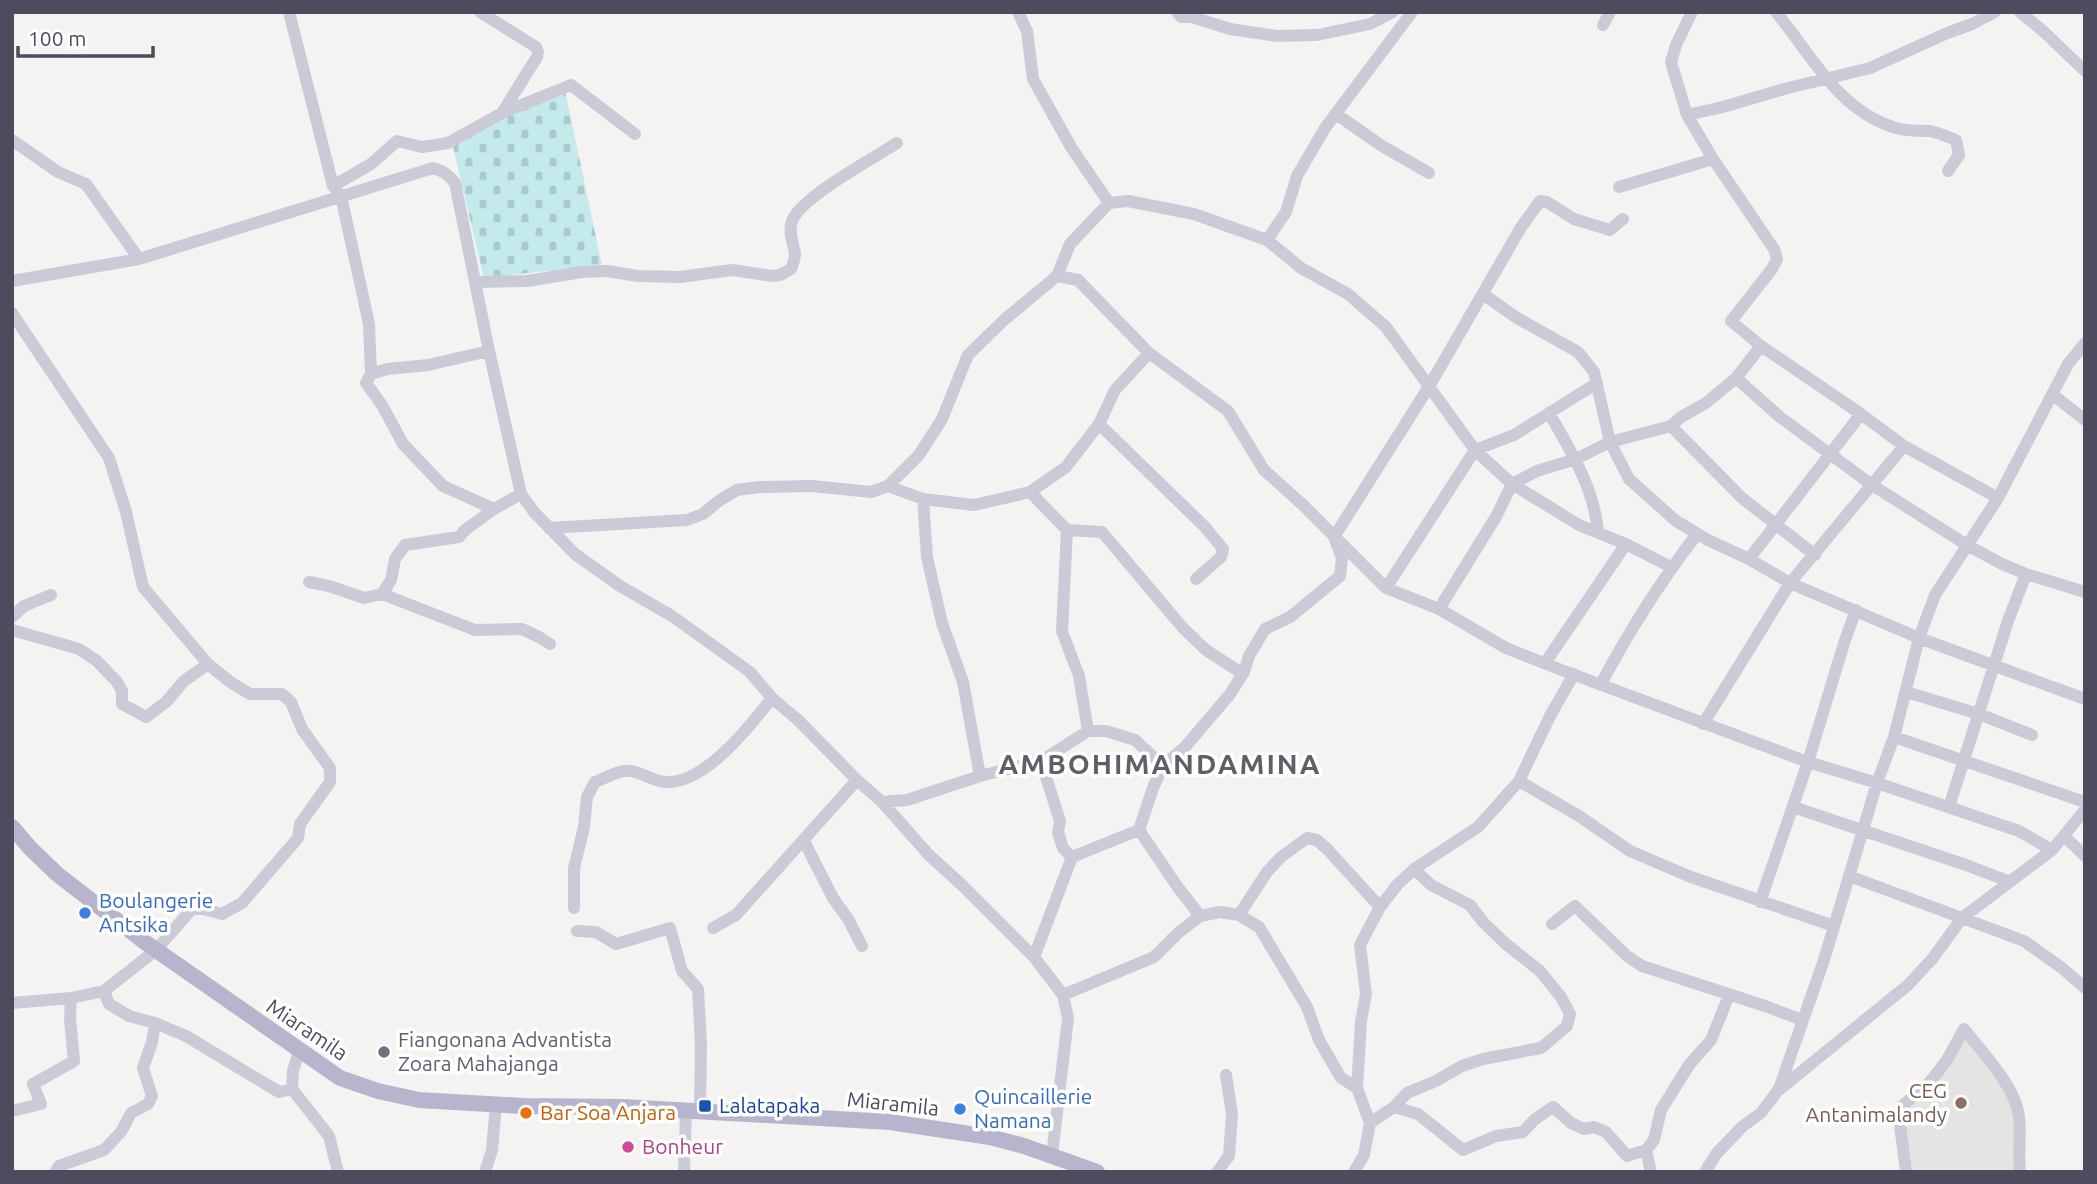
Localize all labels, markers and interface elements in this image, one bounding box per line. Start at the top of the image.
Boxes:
scale bar [18,14,152,58]
text: 100 m [28,26,86,50]
district label: AMBOHIMANDAMINA [999,748,1321,779]
place label: Boulangerie Antsika [99,888,213,936]
marker: Boulangerie Antsika [77,905,93,921]
street label: Miaramila [263,993,353,1065]
place label: Fiangonana Advantista Zoara Mahajanga [398,1027,612,1075]
marker: Fiangonana Advantista Zoara Mahajanga [376,1044,392,1060]
place label: CEG Antanimalandy [1806,1078,1947,1126]
place label: Quincaillerie Namana [974,1084,1092,1132]
street label: Miaramila [846,1086,940,1120]
place label: Lalatapaka [719,1093,820,1117]
marker: CEG Antanimalandy [1953,1095,1969,1111]
marker: Lalatapaka [697,1098,713,1114]
place label: Bar Soa Anjara [540,1100,676,1124]
marker: Quincaillerie Namana [952,1101,968,1117]
marker: Bar Soa Anjara [518,1105,534,1121]
place label: Bonheur [642,1134,723,1158]
marker: Bonheur [620,1139,636,1155]

